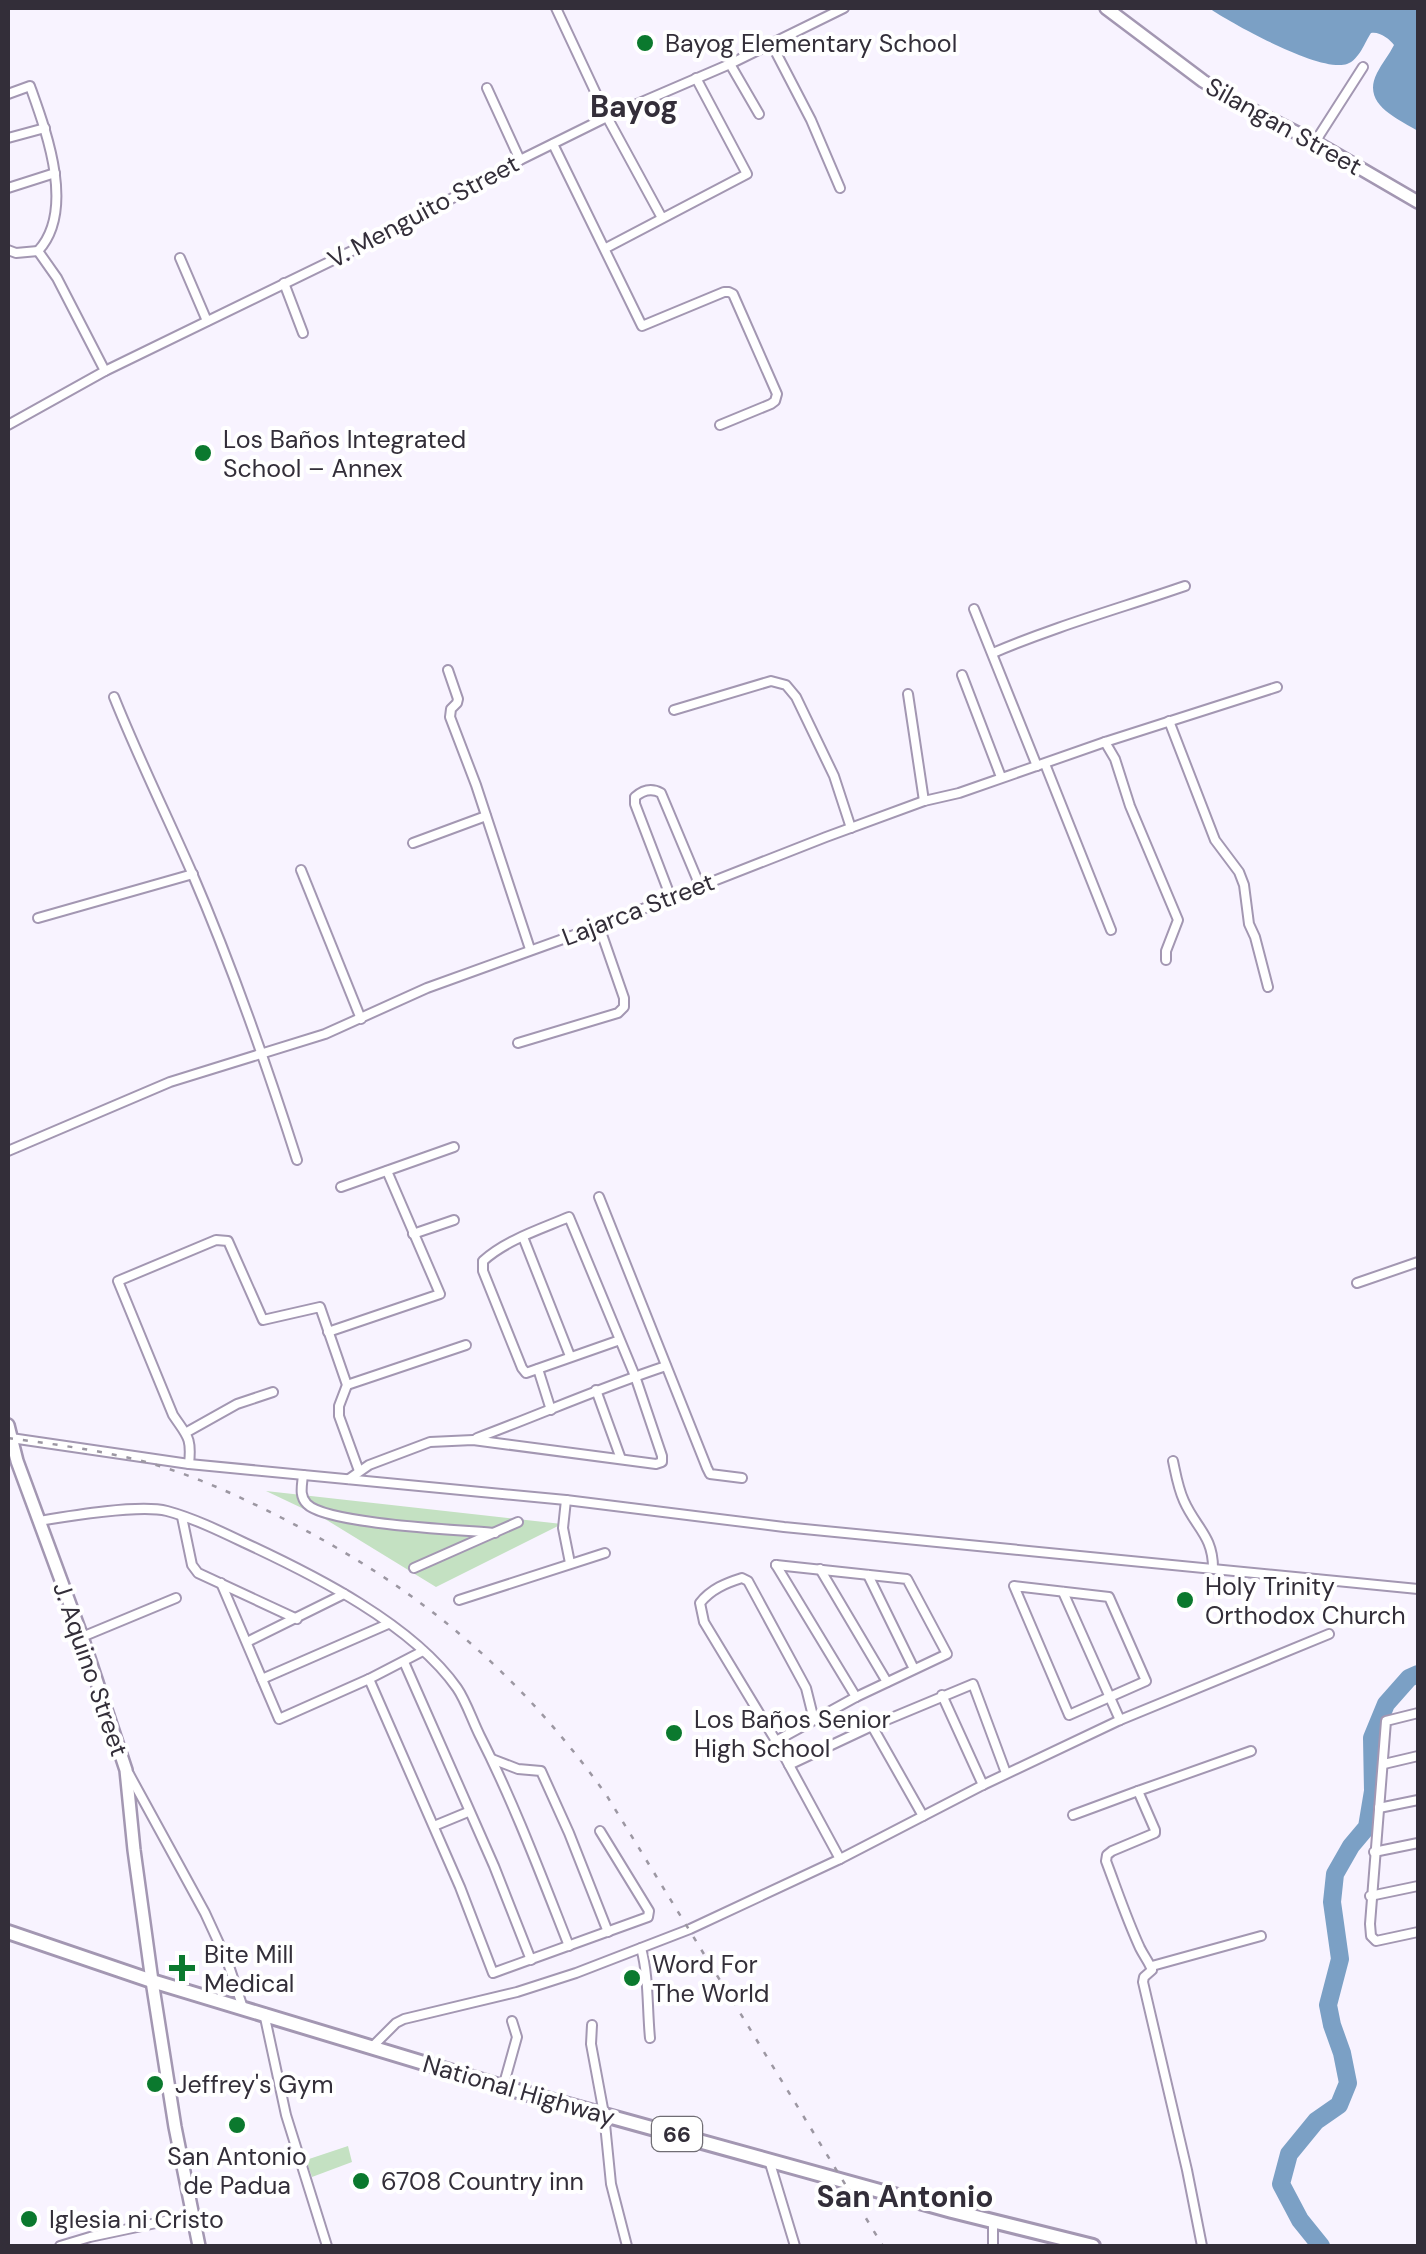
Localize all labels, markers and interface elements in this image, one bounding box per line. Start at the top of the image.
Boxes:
place label: Bayog Elementary School [665,27,957,60]
marker: Bayog Elementary School [634,32,656,54]
street label: Silangan Street [1200,70,1368,183]
district label: Bayog [590,87,678,126]
street label: V. Menguito Street [322,147,525,276]
place label: Los Baños Integrated School – Annex [223,423,466,485]
marker: Los Baños Integrated School – Annex [192,442,214,464]
street label: Lajarca Street [557,865,719,954]
place label: Holy Trinity Orthodox Church [1205,1570,1406,1632]
street label: J. Aquino Street [45,1578,136,1761]
marker: Holy Trinity Orthodox Church [1174,1589,1196,1611]
place label: Los Baños Senior High School [694,1703,891,1765]
marker: Los Baños Senior High School [663,1722,685,1744]
place label: Bite Mill Medical [204,1938,294,2000]
place label: Word For The World [652,1948,770,2010]
marker: Bite Mill Medical [169,1955,195,1981]
marker: Word For The World [621,1967,643,1989]
street label: National Highway [419,2047,619,2134]
place label: Jeffrey's Gym [175,2068,333,2101]
marker: Jeffrey's Gym [144,2073,166,2095]
marker: San Antonio de Padua [226,2114,248,2136]
road number: 66 [652,2117,702,2151]
place label: San Antonio de Padua [167,2140,307,2202]
place label: 6708 Country inn [381,2165,584,2198]
marker: 6708 Country inn [350,2170,372,2192]
district label: San Antonio [817,2177,993,2216]
place label: Iglesia ni Cristo [49,2203,224,2236]
marker: Iglesia ni Cristo [18,2208,40,2230]

